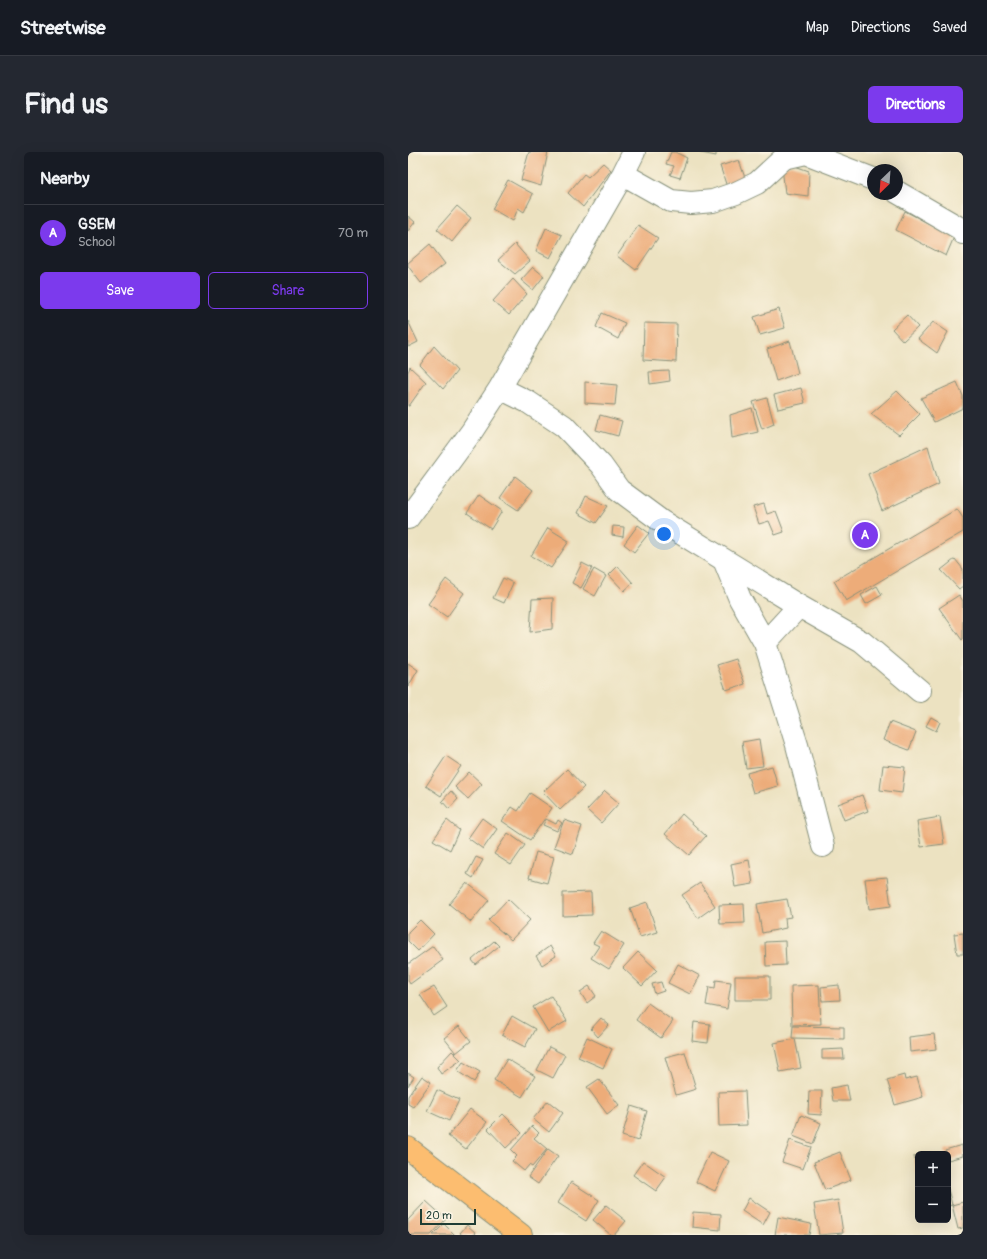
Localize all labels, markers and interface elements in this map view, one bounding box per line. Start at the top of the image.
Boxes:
text: Streetwise [20,16,106,40]
text: Map [806,19,829,36]
text: Directions [851,19,910,36]
text: Saved [932,19,967,36]
button: Directions [868,86,963,123]
text: Find us [24,87,108,122]
north arrow [867,164,903,200]
text: Nearby [40,168,89,189]
text: GSEM [78,215,115,234]
text: A [49,225,57,241]
text: 70 m [338,225,368,241]
text: School [78,234,115,250]
button: Save [40,272,200,309]
button: Share [208,272,368,309]
pin: A [852,520,878,550]
your location [654,524,674,544]
map controls [915,1151,951,1223]
button: + [915,1151,951,1187]
button: − [915,1187,951,1223]
scale bar [420,1207,476,1226]
text: 20 m [426,1209,452,1222]

